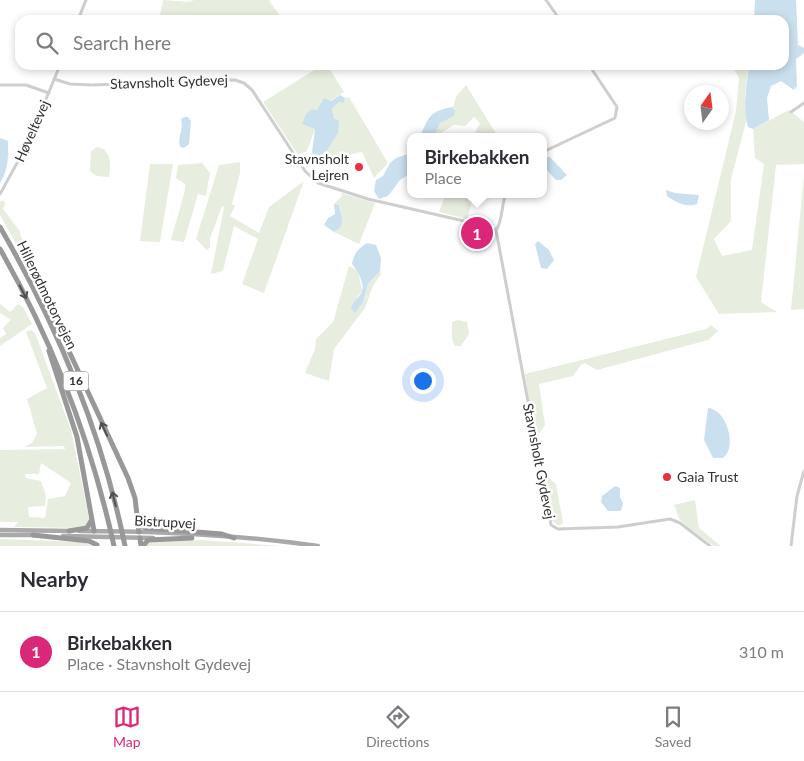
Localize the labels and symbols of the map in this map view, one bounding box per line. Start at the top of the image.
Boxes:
street label: Stavnsholt Gydevej [110,71,228,92]
north arrow [684,85,729,130]
street label: Høveltevej [10,97,53,164]
place label: Stavnsholt Lejren [285,150,349,183]
marker: Stavnsholt Lejren [353,161,365,173]
pin: 1 [461,214,493,252]
street label: Hillerødmotorvejen [14,238,81,352]
one-way arrow [18,284,28,299]
your location [410,368,436,394]
road number: 16 [64,372,88,391]
street label: Stavnsholt Gydevej [520,402,559,520]
one-way arrow [98,422,108,437]
place label: Gaia Trust [677,468,738,485]
marker: Gaia Trust [661,471,673,483]
one-way arrow [109,491,118,507]
street label: Bistrupvej [134,511,196,532]

